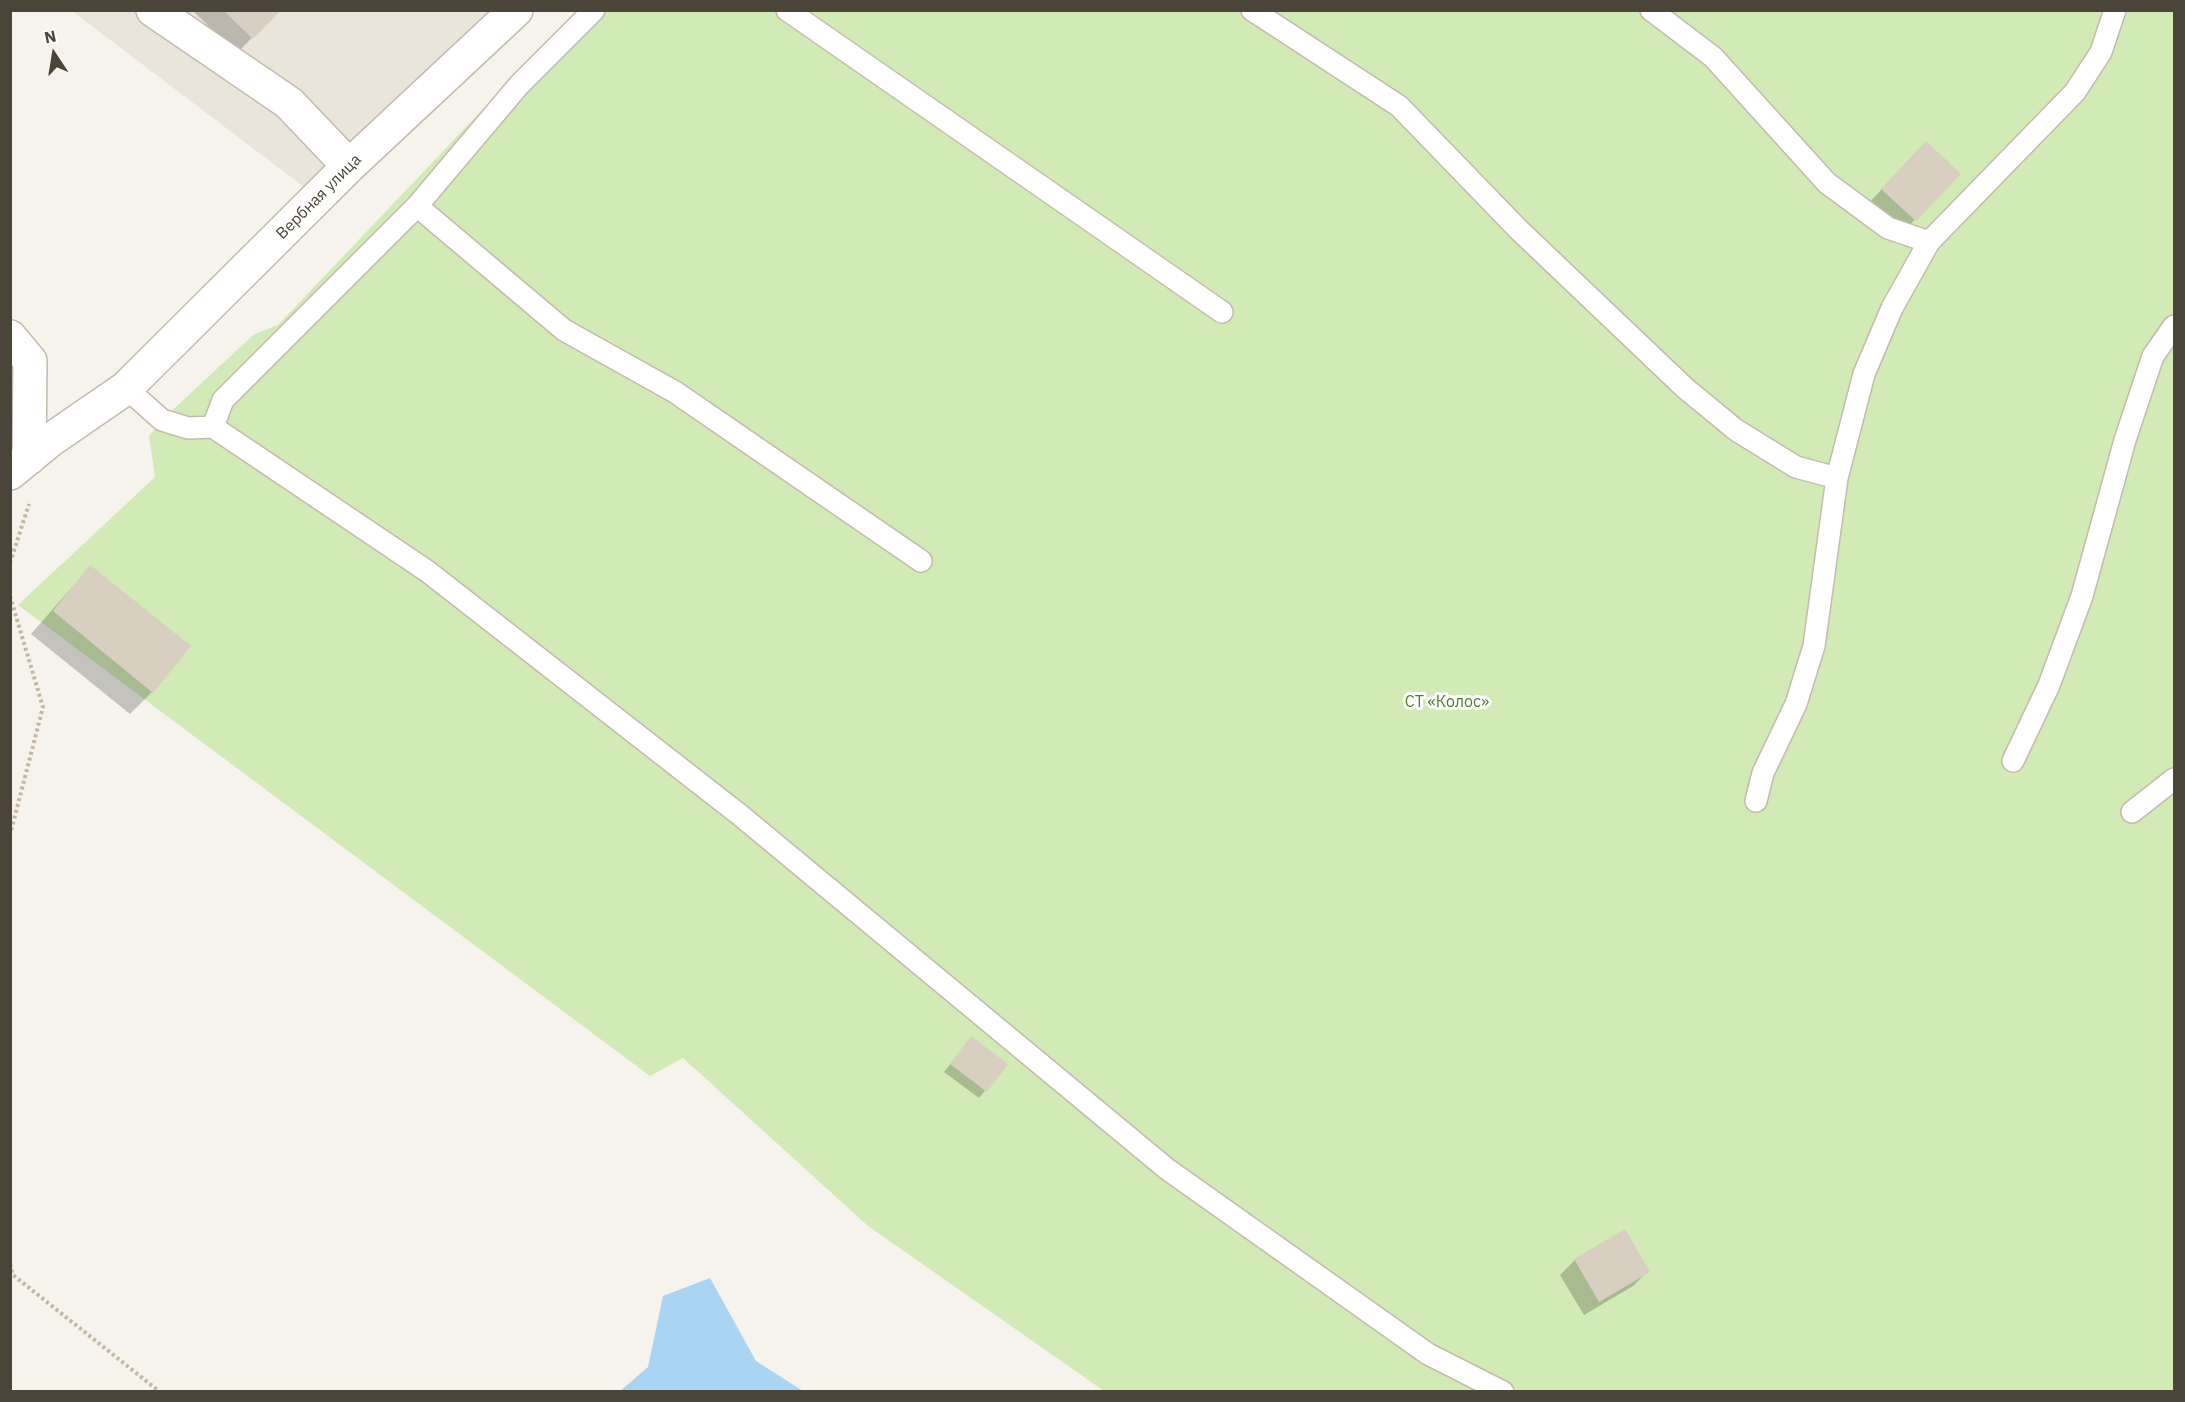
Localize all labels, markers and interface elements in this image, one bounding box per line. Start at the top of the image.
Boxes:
north arrow [24,24,84,84]
text: N [43,25,58,47]
street label: Вербная улица [273,151,365,243]
park label: СТ «Колос» [1405,692,1489,712]

